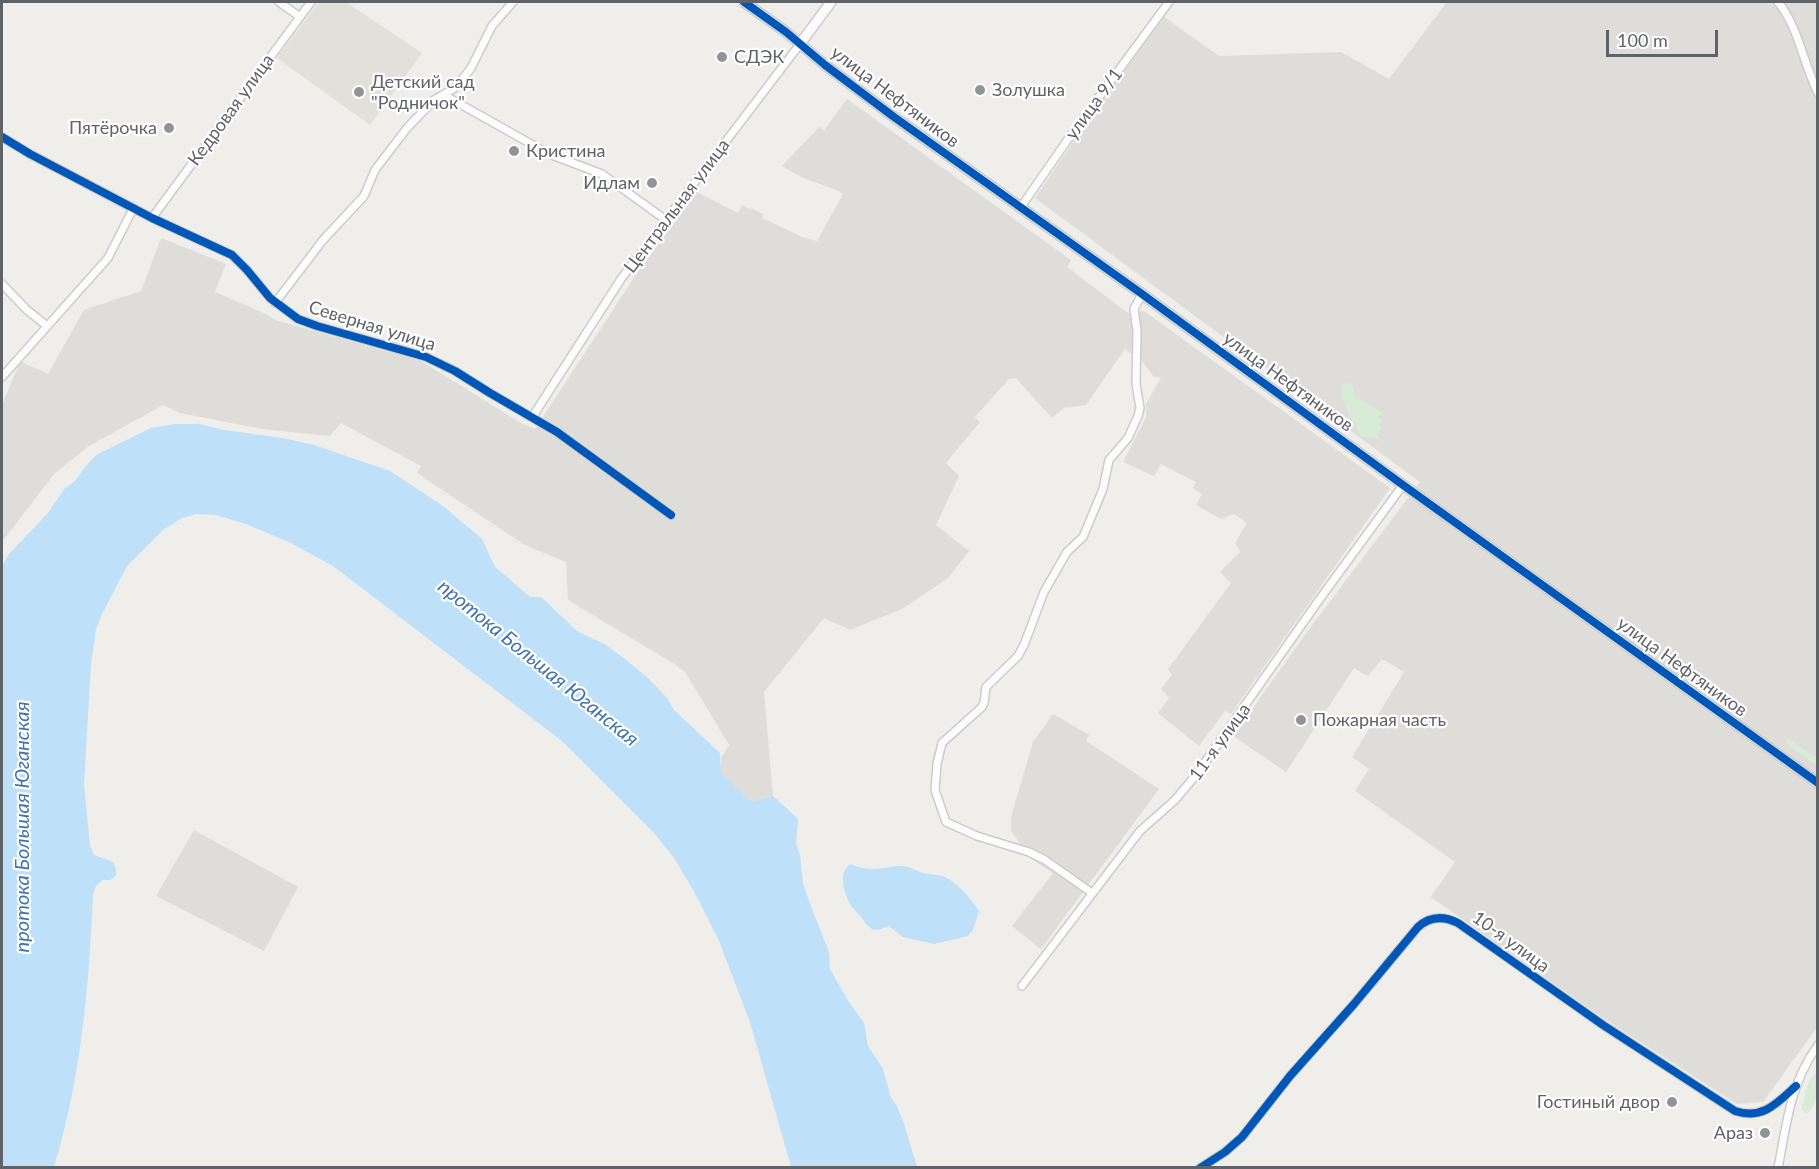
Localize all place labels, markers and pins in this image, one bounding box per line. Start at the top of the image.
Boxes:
place label: СДЭК [734,46,784,68]
marker: СДЭК [715,50,729,64]
place label: Детский сад "Родничок" [371,71,475,113]
place label: Золушка [992,79,1065,101]
marker: Золушка [973,83,987,97]
marker: Детский сад "Родничок" [352,85,366,99]
place label: Пятёрочка [69,117,157,139]
marker: Пятёрочка [162,121,176,135]
place label: Кристина [526,140,606,162]
marker: Кристина [507,144,521,158]
place label: Идлам [583,172,640,194]
marker: Идлам [645,176,659,190]
place label: Пожарная часть [1313,709,1446,731]
marker: Пожарная часть [1294,713,1308,727]
place label: Гостиный двор [1537,1091,1660,1113]
marker: Гостиный двор [1665,1095,1679,1109]
place label: Араз [1714,1122,1753,1144]
marker: Араз [1758,1126,1772,1140]

